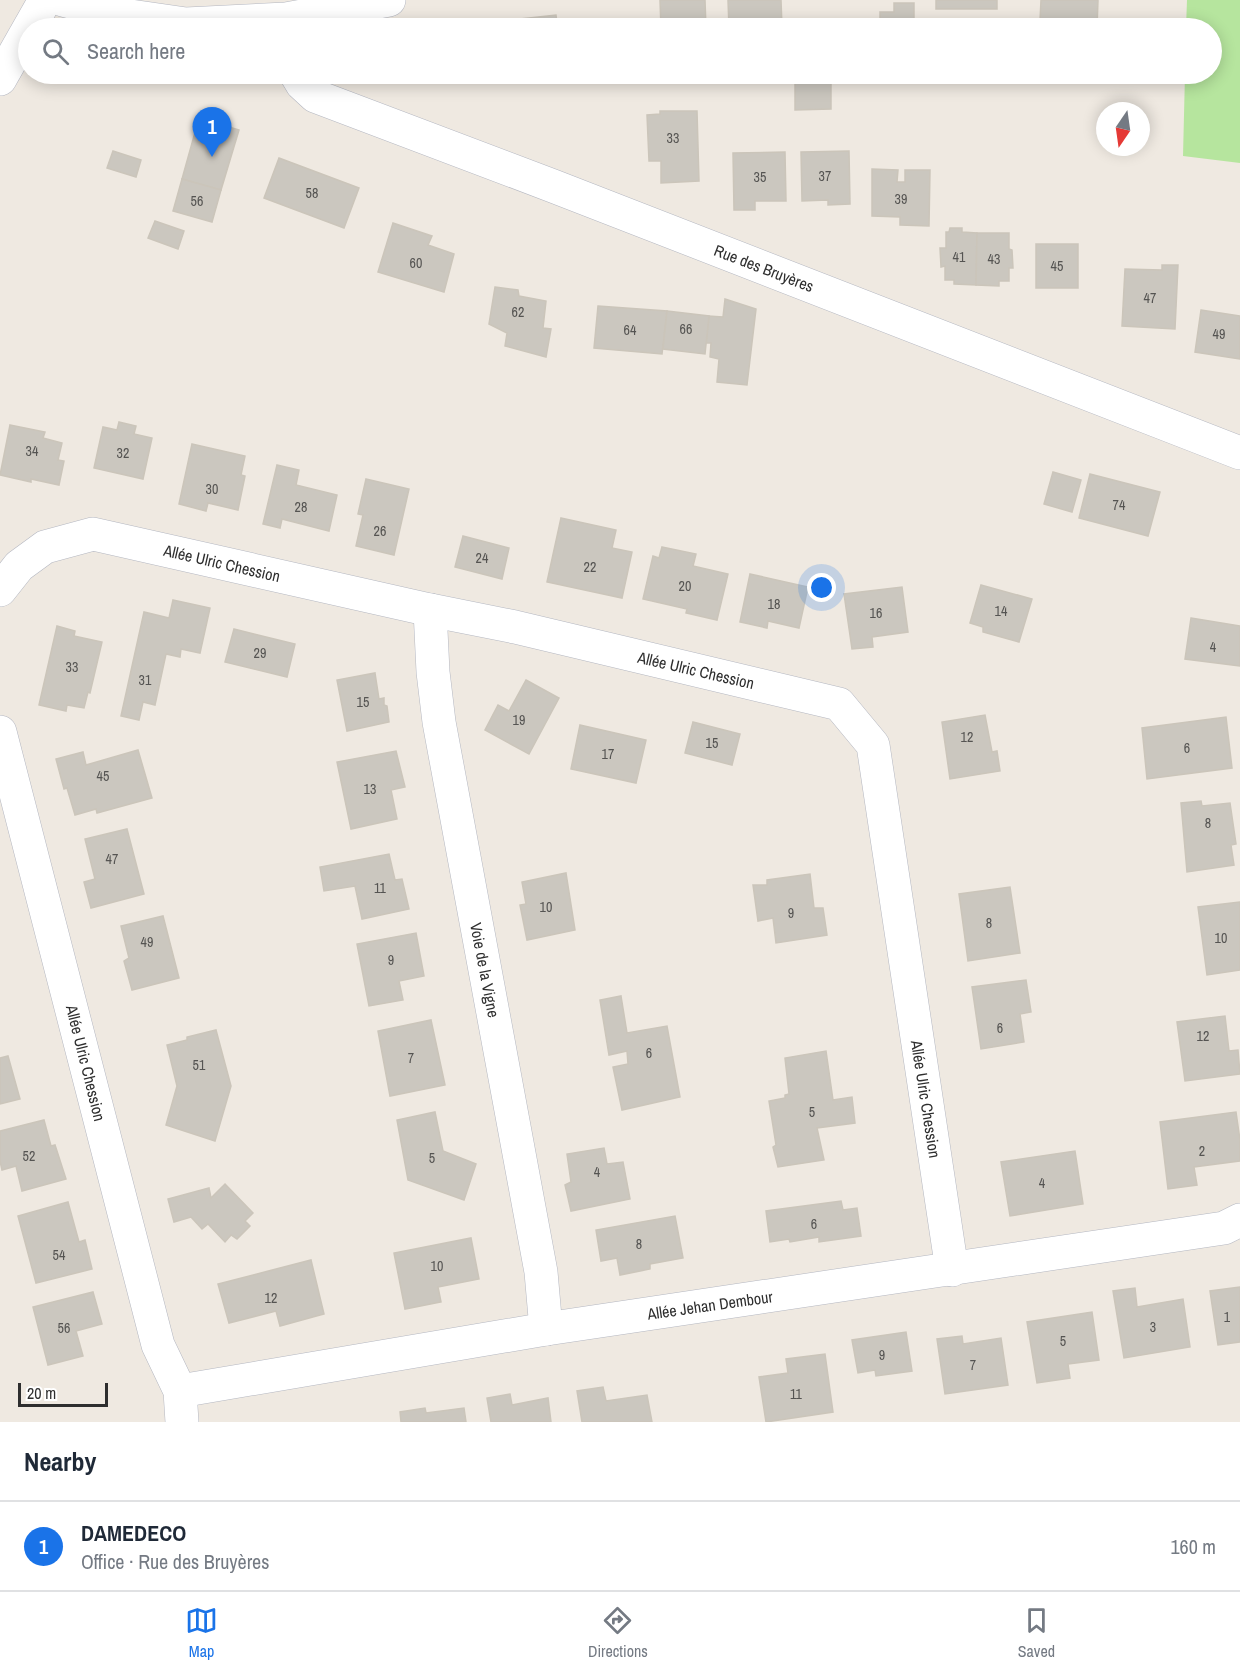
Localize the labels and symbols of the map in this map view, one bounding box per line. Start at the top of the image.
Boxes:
north arrow [1096,102,1150,156]
pin: 1 [192,108,232,157]
house number: 33 [667,129,679,147]
house number: 37 [819,167,831,185]
house number: 35 [754,168,766,186]
house number: 58 [306,184,318,202]
house number: 39 [895,190,907,208]
house number: 56 [191,192,203,210]
street label: Rue des Bruyères [711,239,817,297]
house number: 41 [953,248,966,266]
house number: 43 [988,250,1000,268]
house number: 60 [410,254,422,272]
house number: 45 [1051,257,1063,275]
house number: 47 [1144,289,1156,307]
house number: 62 [512,303,524,321]
house number: 66 [680,320,692,338]
house number: 64 [624,321,637,339]
house number: 49 [1213,325,1225,343]
house number: 34 [26,442,39,460]
house number: 32 [117,444,129,462]
house number: 30 [206,480,218,498]
house number: 74 [1113,496,1126,514]
house number: 28 [295,498,307,516]
house number: 26 [374,522,386,540]
street label: Allée Ulric Chession [161,539,282,587]
house number: 24 [476,549,489,567]
house number: 22 [584,558,596,576]
your location [807,573,836,602]
house number: 20 [679,577,691,595]
house number: 18 [768,595,780,613]
house number: 14 [995,602,1008,620]
house number: 16 [870,604,882,622]
house number: 4 [1210,638,1217,656]
house number: 29 [254,644,266,662]
street label: Allée Ulric Chession [635,646,756,694]
house number: 33 [66,658,78,676]
house number: 31 [139,671,152,689]
house number: 15 [357,693,369,711]
house number: 19 [513,711,525,729]
house number: 12 [961,728,973,746]
house number: 15 [706,734,718,752]
house number: 6 [1184,739,1190,757]
house number: 17 [602,745,614,763]
house number: 45 [97,767,109,785]
house number: 13 [364,780,376,798]
house number: 8 [1205,814,1211,832]
house number: 47 [106,850,118,868]
house number: 11 [374,879,387,897]
house number: 10 [540,898,552,916]
house number: 9 [788,904,794,922]
house number: 8 [986,914,992,932]
street label: Voie de la Vigne [465,921,505,1019]
house number: 10 [1215,929,1227,947]
house number: 49 [141,933,153,951]
house number: 9 [388,951,394,969]
street label: Allée Ulric Chession [61,1002,111,1123]
house number: 6 [997,1019,1003,1037]
house number: 12 [1197,1027,1209,1045]
street label: Allée Ulric Chession [906,1038,946,1159]
house number: 6 [646,1044,652,1062]
house number: 7 [408,1049,414,1067]
house number: 51 [193,1056,206,1074]
house number: 5 [809,1103,815,1121]
house number: 2 [1199,1142,1205,1160]
house number: 52 [23,1147,35,1165]
house number: 5 [429,1149,435,1167]
house number: 4 [594,1163,601,1181]
house number: 4 [1039,1174,1046,1192]
house number: 6 [811,1215,817,1233]
house number: 8 [636,1235,642,1253]
house number: 54 [53,1246,66,1264]
house number: 10 [431,1257,443,1275]
street label: Allée Jehan Dembour [645,1285,775,1325]
house number: 12 [265,1289,277,1307]
house number: 1 [1224,1308,1231,1326]
house number: 3 [1150,1318,1156,1336]
house number: 56 [58,1319,70,1337]
house number: 5 [1060,1332,1066,1350]
house number: 9 [879,1346,885,1364]
house number: 7 [970,1356,976,1374]
scale bar [18,1380,108,1408]
house number: 11 [790,1385,803,1403]

